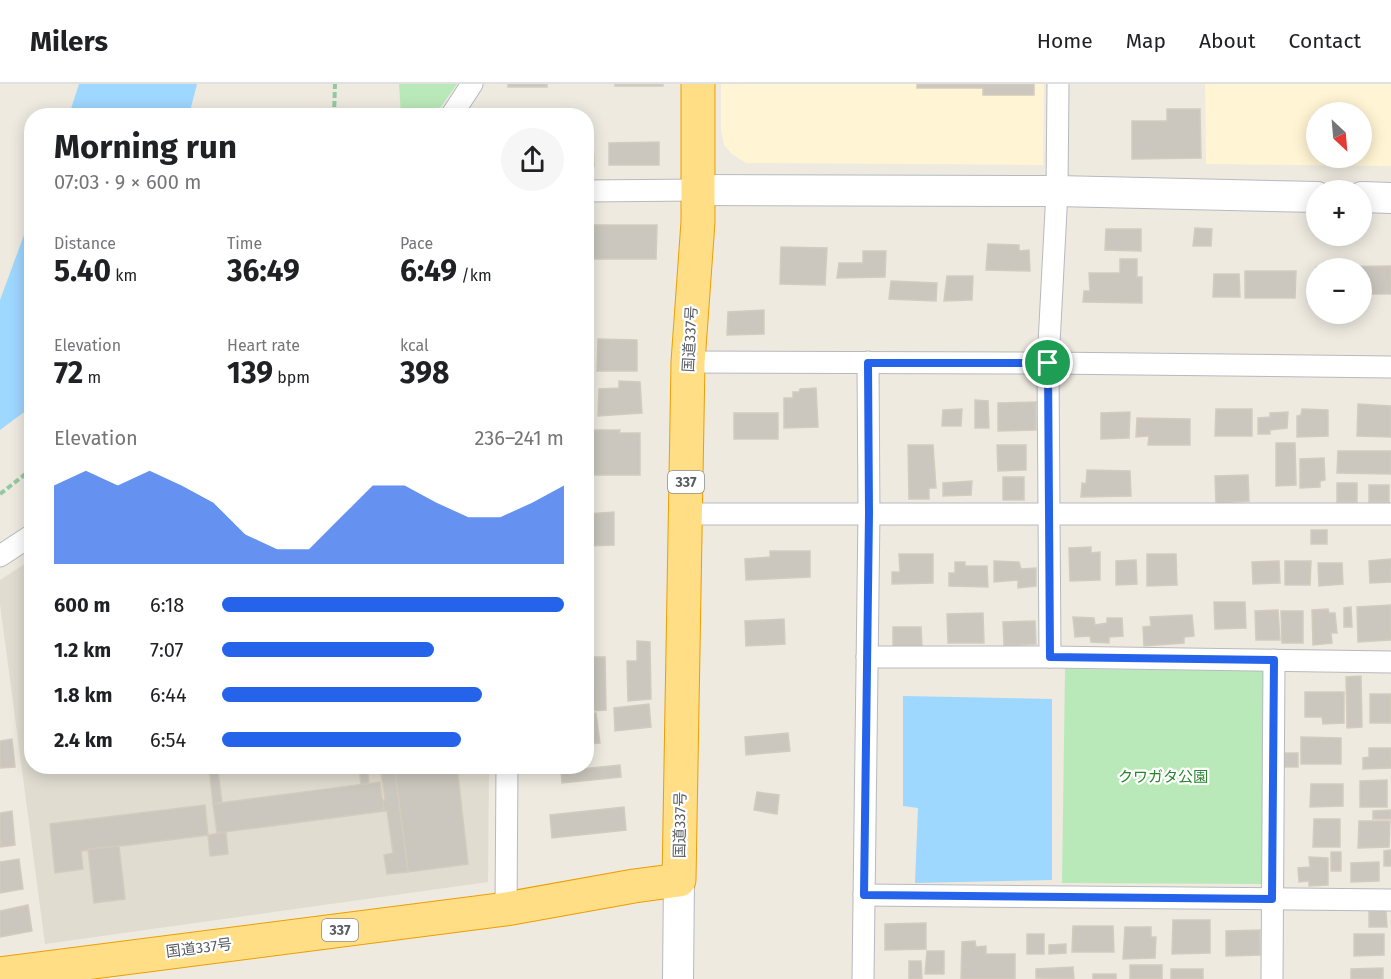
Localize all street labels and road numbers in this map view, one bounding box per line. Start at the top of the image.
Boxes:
street label: 国道337号 [679,305,701,373]
road number: 337 [668,471,704,493]
street label: 国道337号 [670,792,690,858]
road number: 337 [322,919,358,941]
street label: 国道337号 [165,935,233,961]

